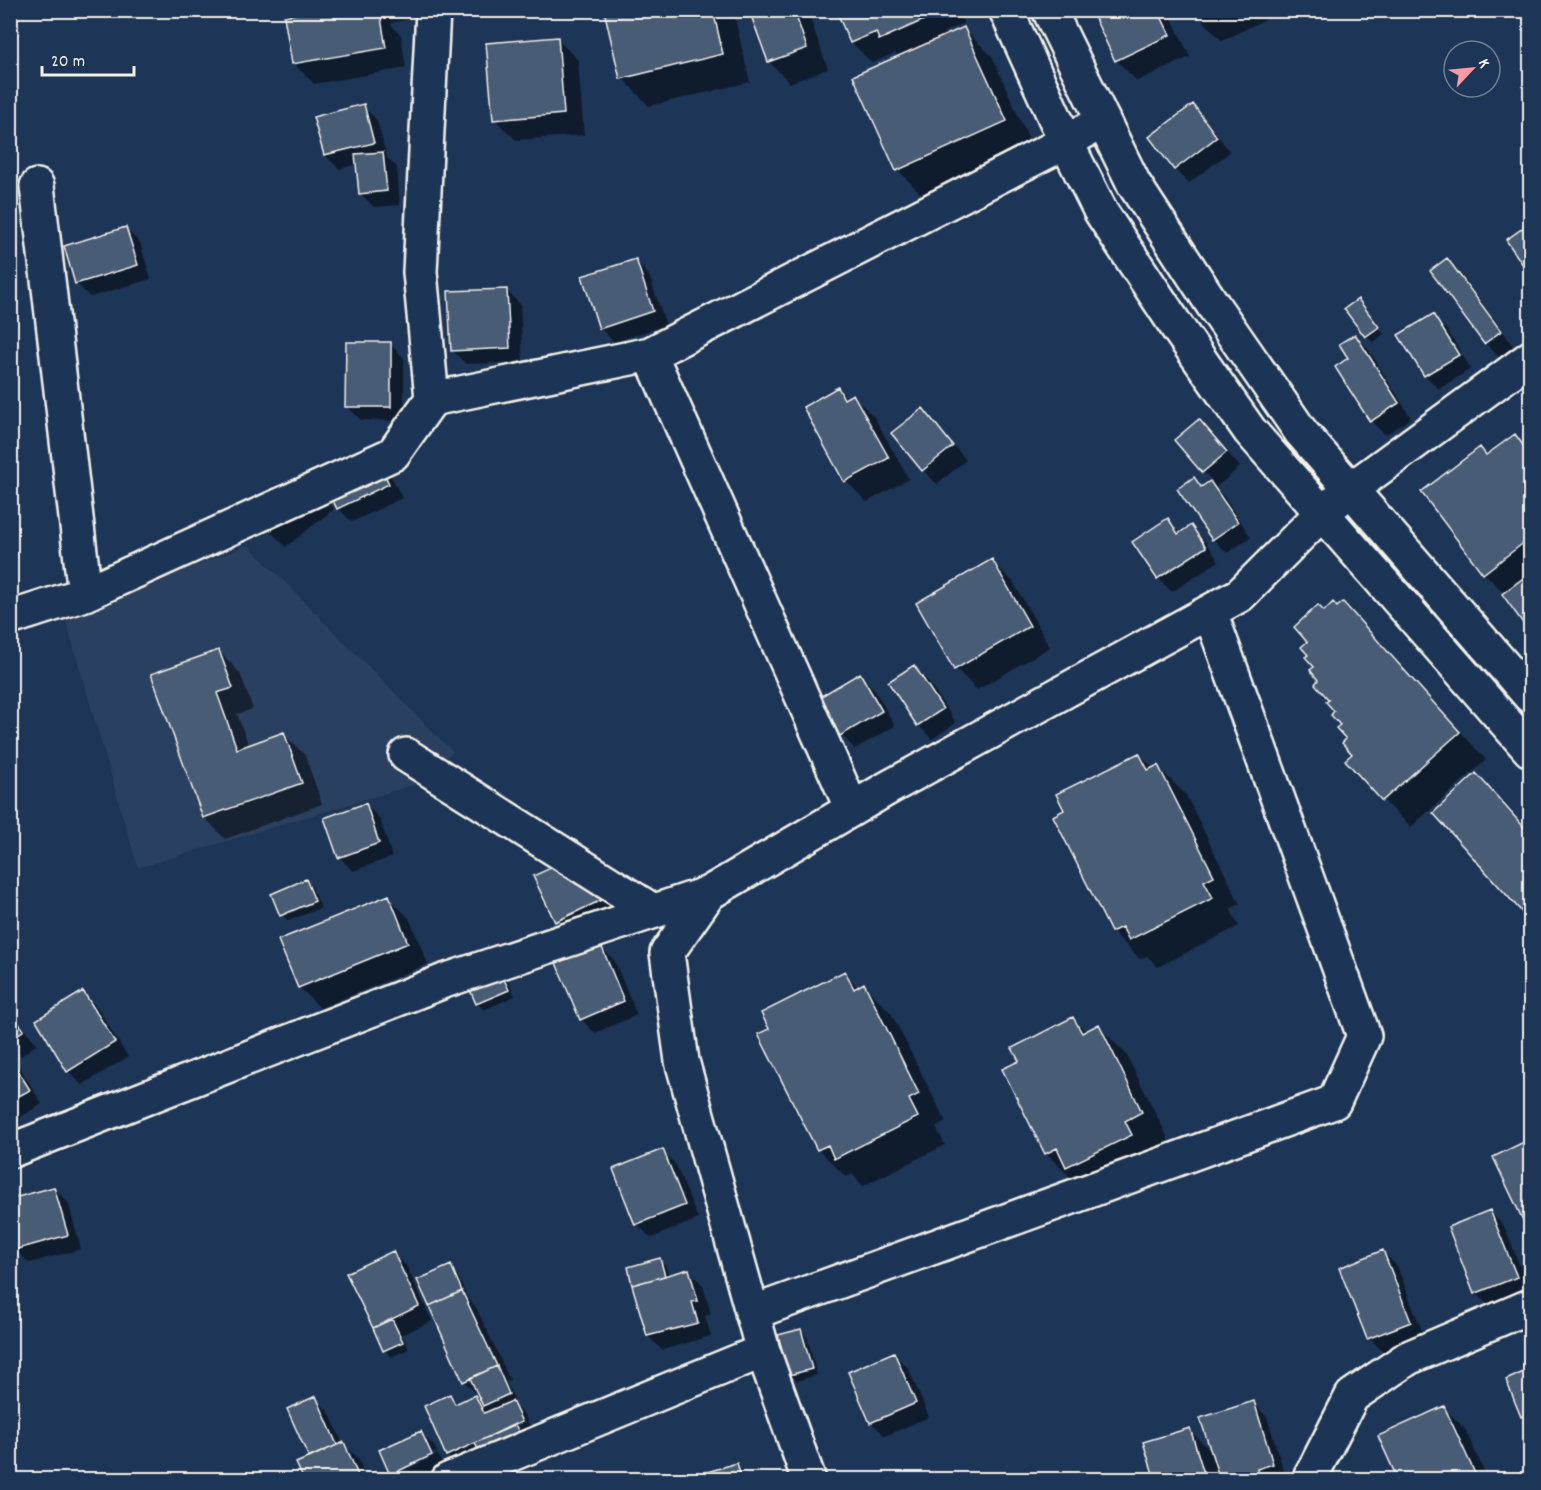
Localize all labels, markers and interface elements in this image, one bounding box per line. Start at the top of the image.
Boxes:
scale bar [42,39,134,77]
north arrow [1442,39,1502,99]
text: 20 m [51,50,85,75]
text: K [1471,55,1495,72]

